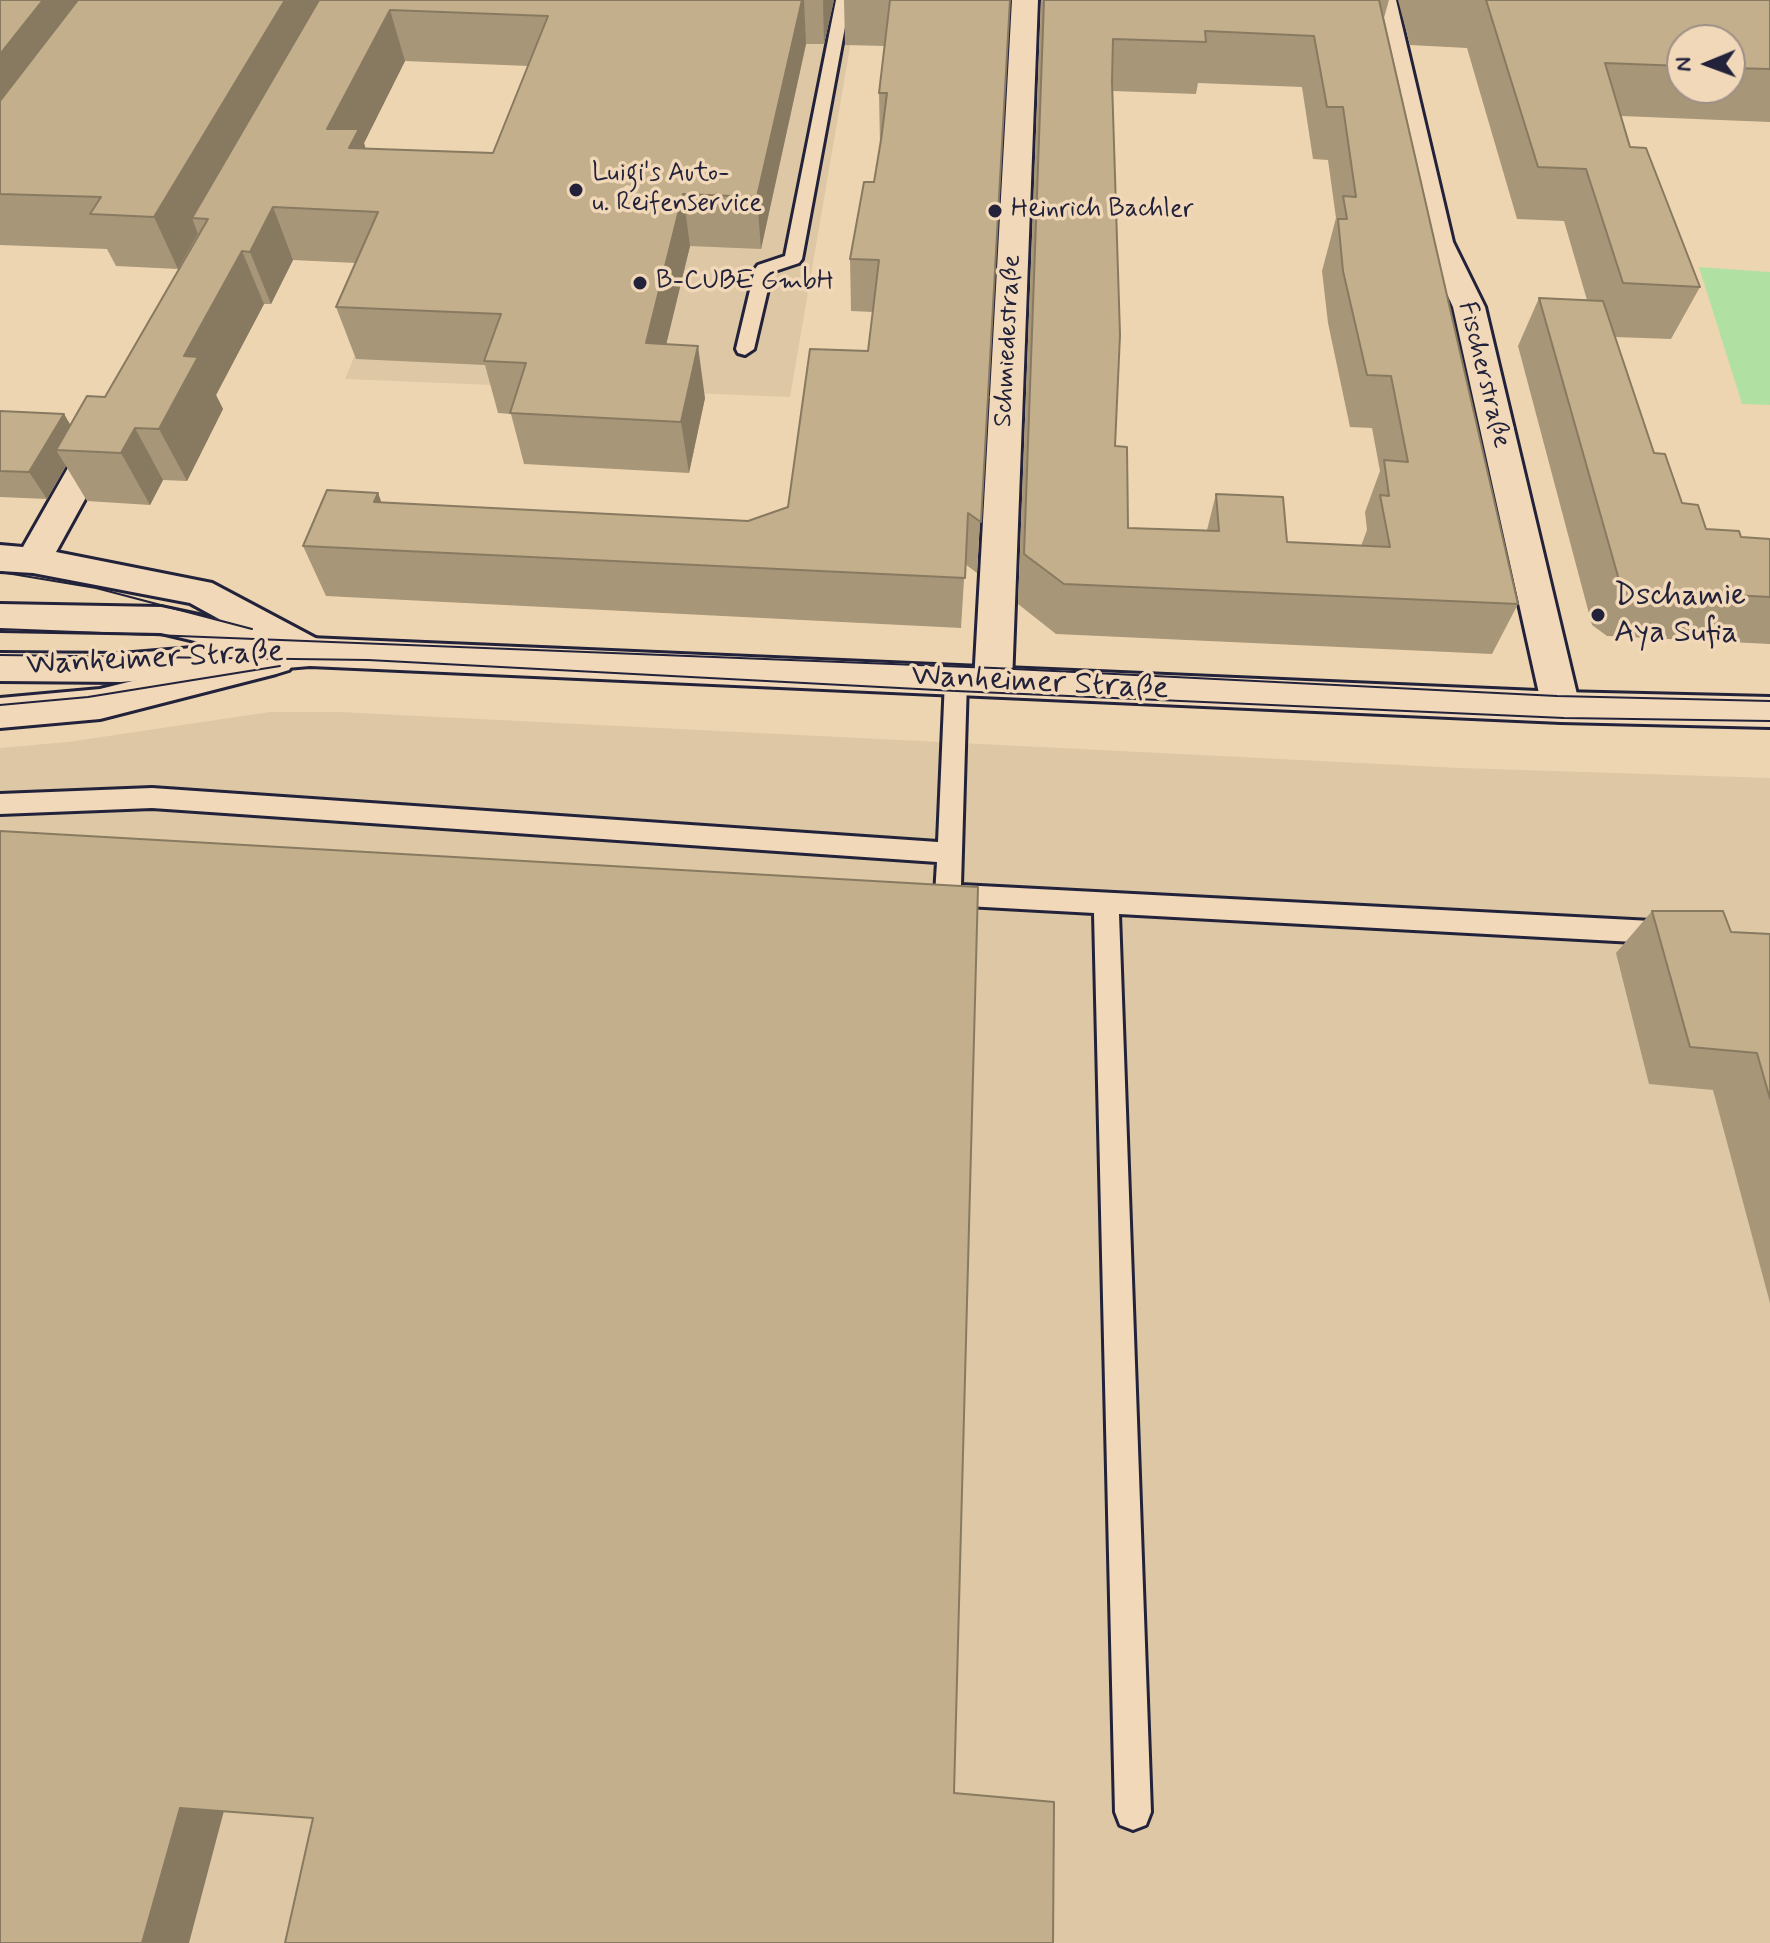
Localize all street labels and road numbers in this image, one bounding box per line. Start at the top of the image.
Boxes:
street label: Schmiedestraße [989,254,1029,428]
street label: Fischerstraße [1450,299,1516,451]
street label: Wanheimer Straße [25,634,285,686]
street label: Wanheimer Straße [910,658,1170,710]

